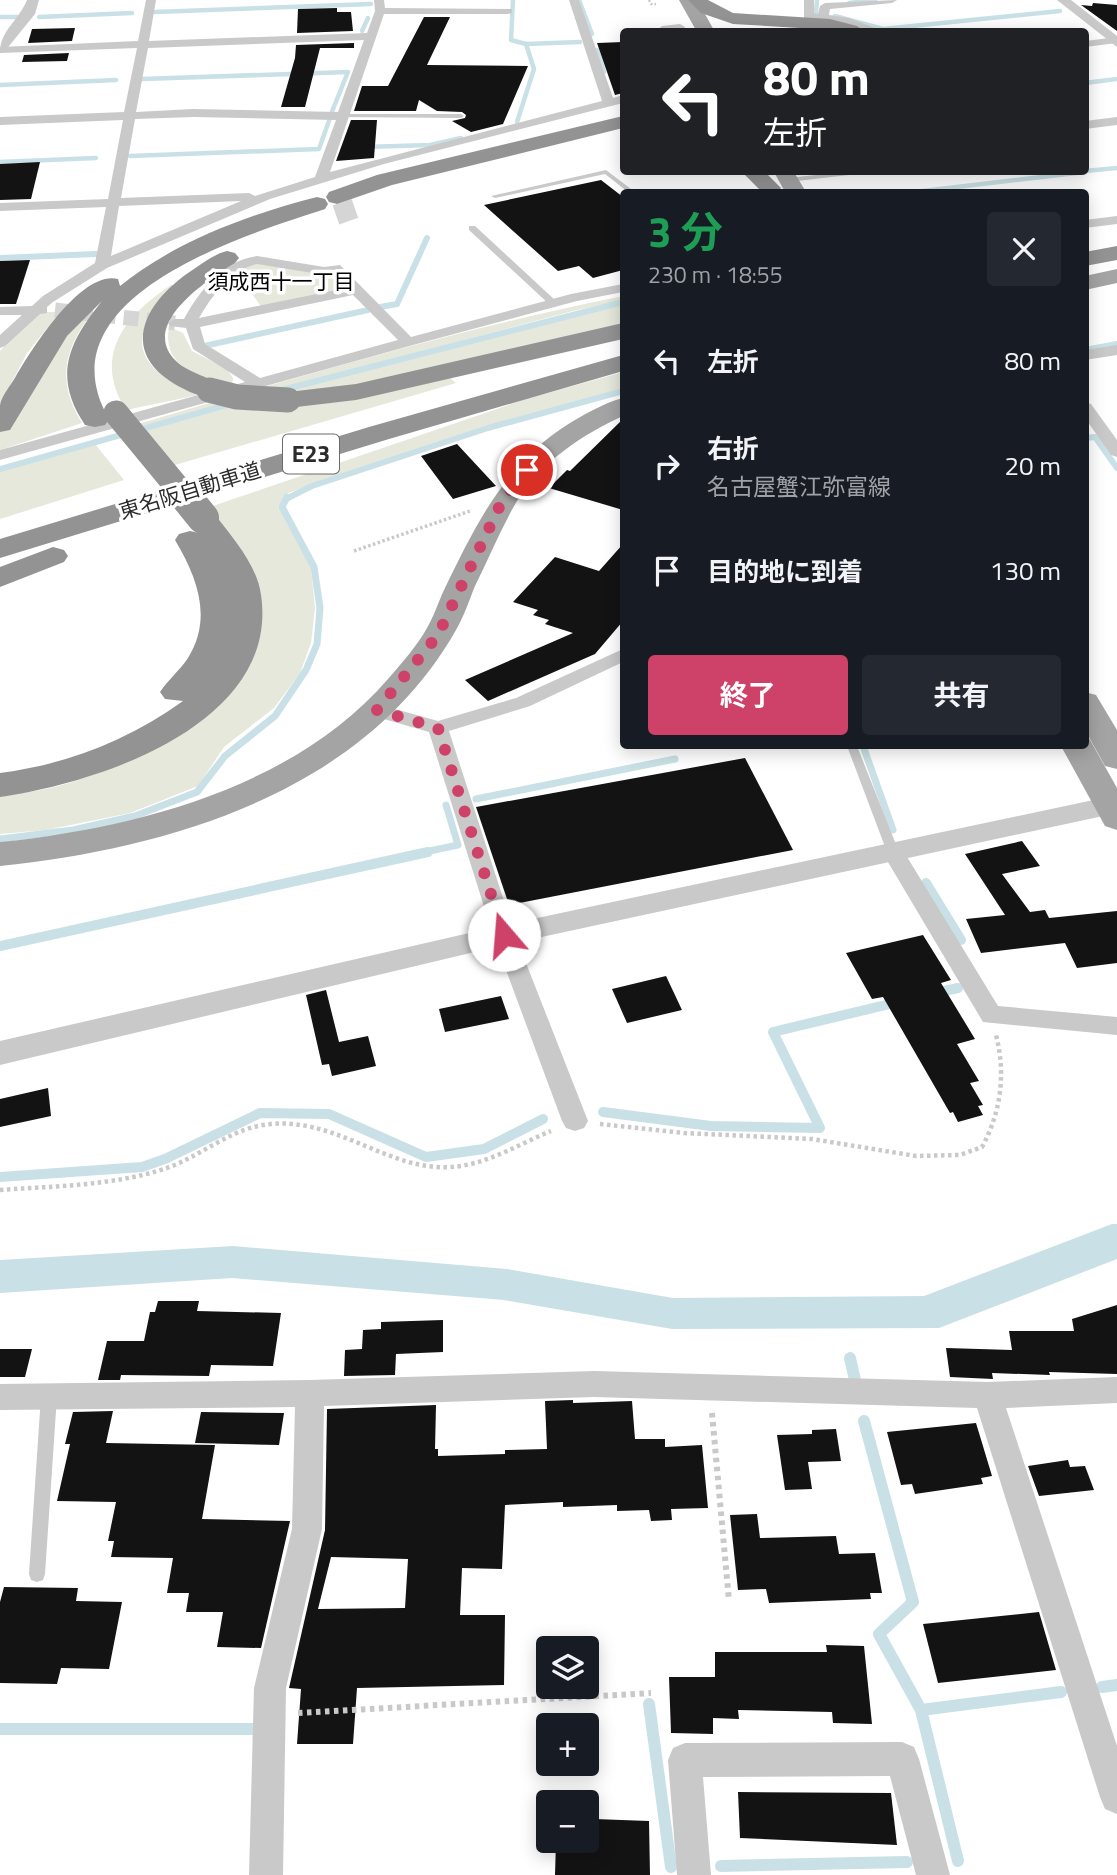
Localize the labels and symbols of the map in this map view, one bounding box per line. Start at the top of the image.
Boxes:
district label: 須成西十一丁目 [208,265,355,297]
road number: E23 [283,435,339,474]
pin [497,440,557,500]
street label: 東名阪自動車道 [115,453,265,527]
position arrow [467,898,541,972]

